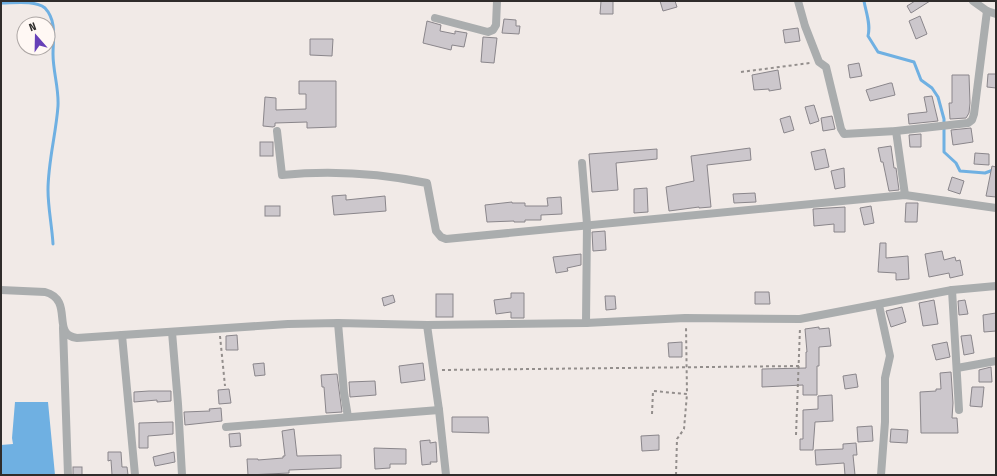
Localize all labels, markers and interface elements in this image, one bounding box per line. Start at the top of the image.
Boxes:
north arrow [16,16,56,56]
text: N [27,20,38,34]

